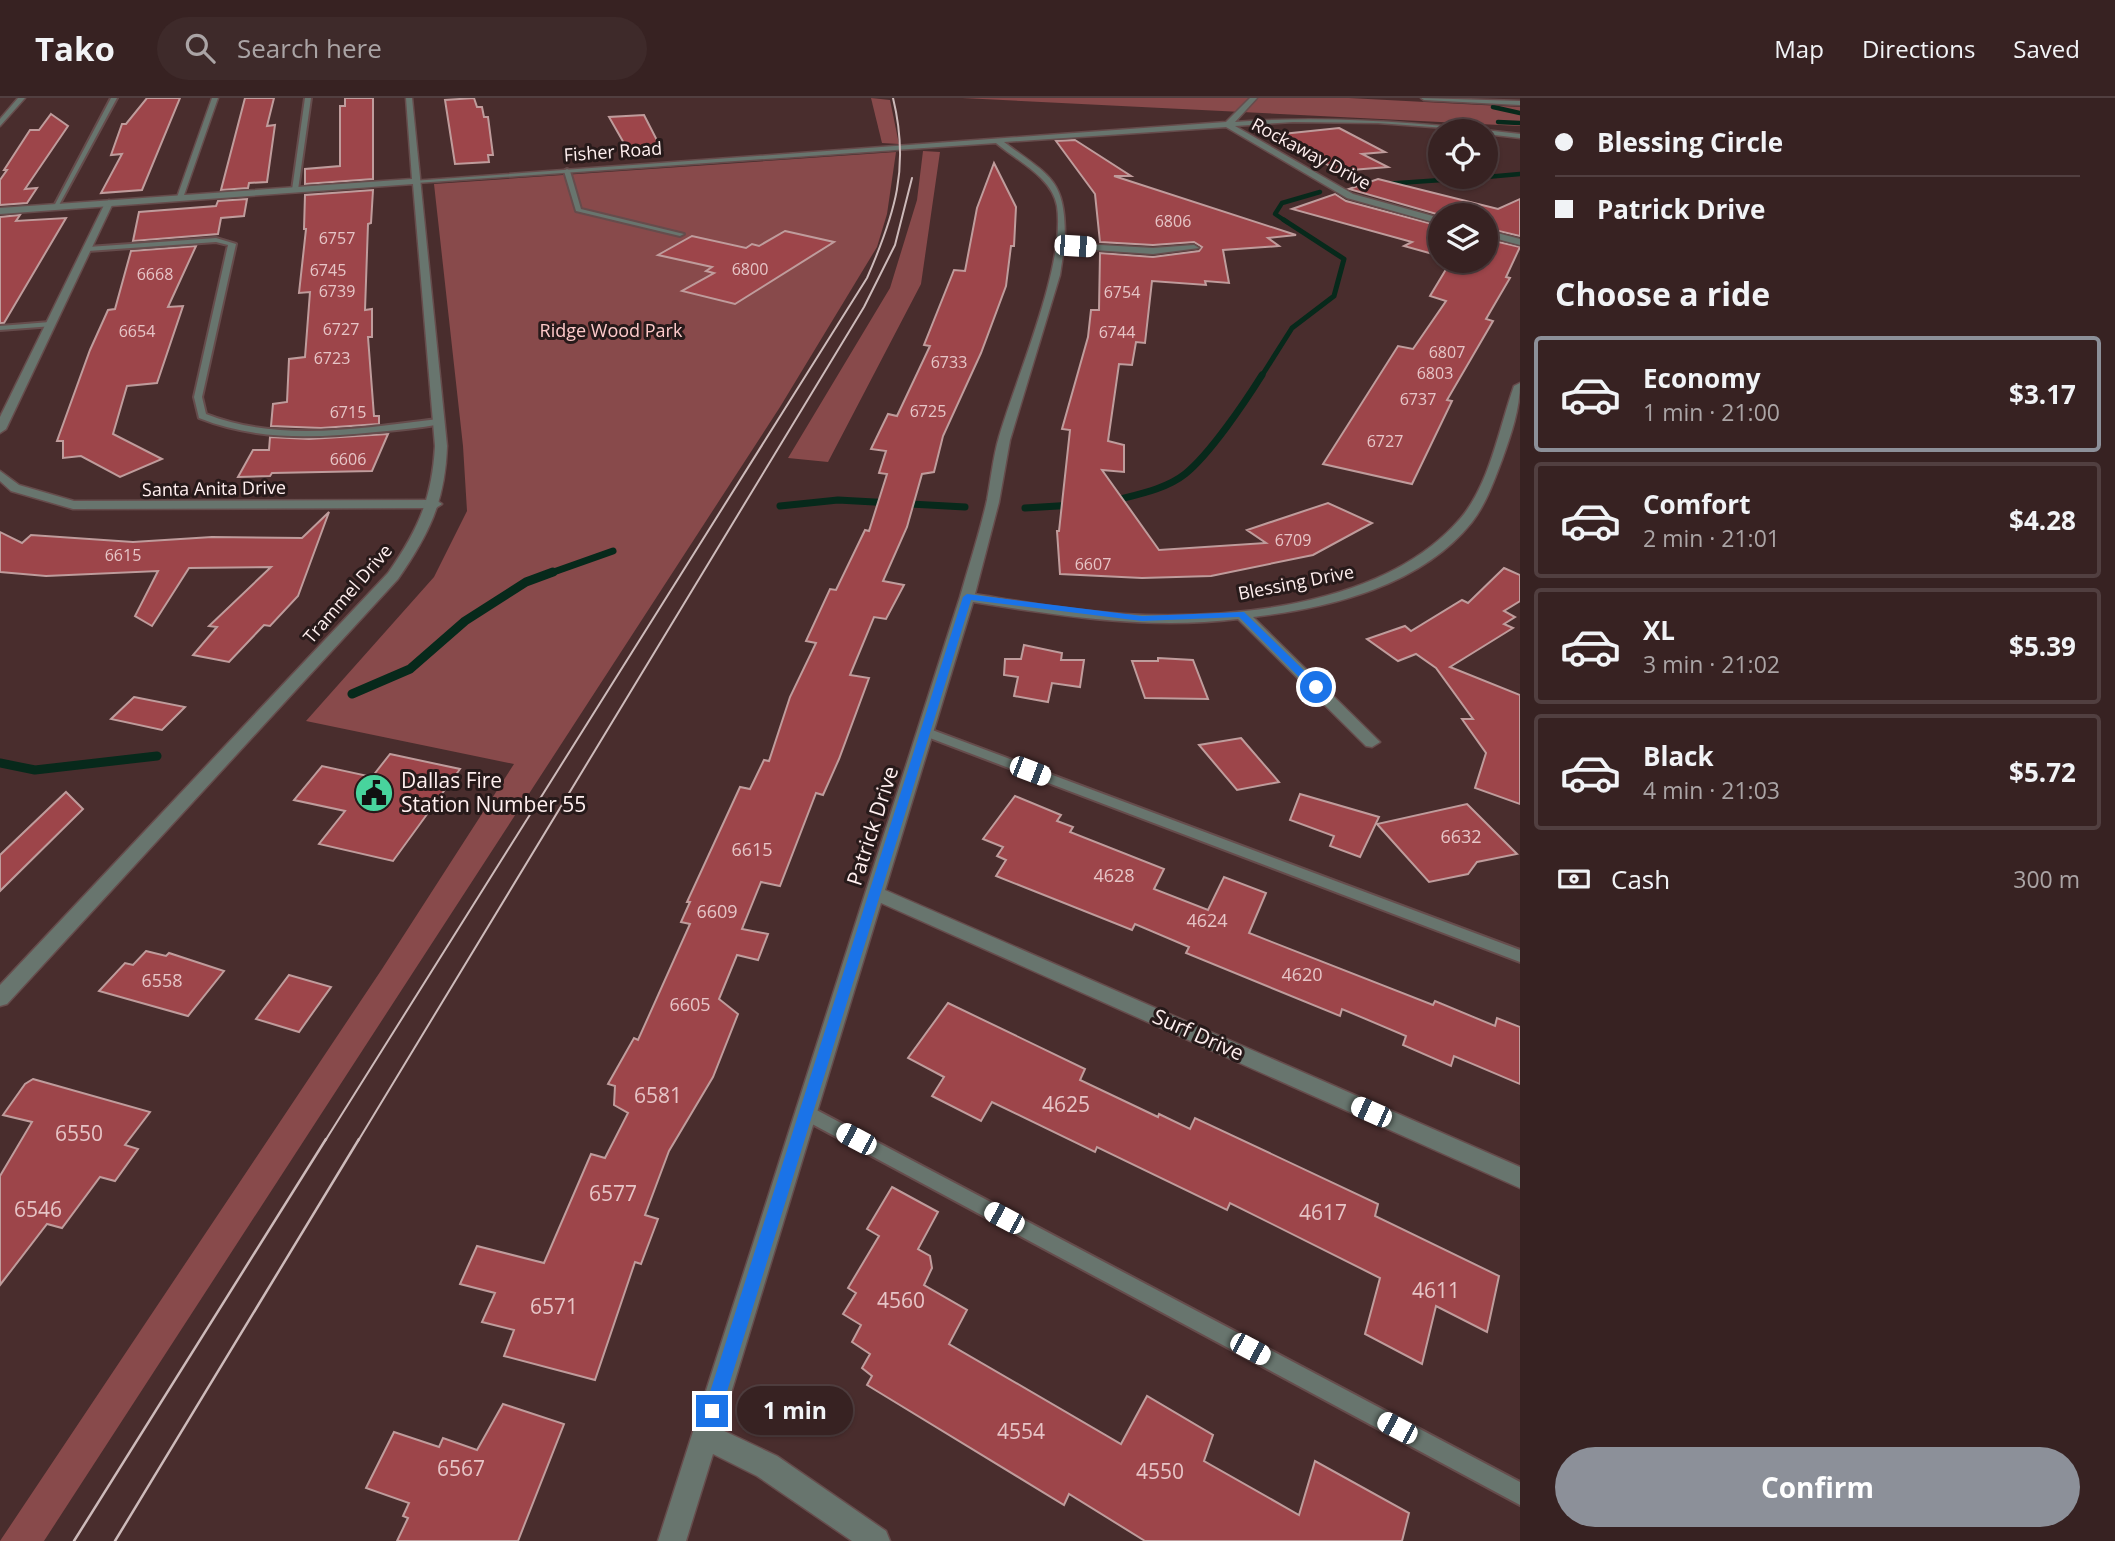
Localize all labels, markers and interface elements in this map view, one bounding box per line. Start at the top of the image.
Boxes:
search box [157,17,647,80]
text: Tako [35,26,115,71]
icon: search [181,29,219,67]
text: Search here [237,30,382,66]
text: Map [1774,32,1824,65]
text: Directions [1862,32,1975,65]
text: Saved [2013,32,2080,65]
street label: Rockaway Drive [1248,112,1375,195]
map controls [1428,119,1498,273]
button: locate [1428,119,1498,189]
text: Blessing Circle [1597,124,1783,160]
street label: Fisher Road [563,136,663,166]
text: Patrick Drive [1597,191,1765,227]
button: layers [1428,203,1498,273]
house number: 6806 [1155,210,1191,232]
house number: 6757 [319,227,355,249]
car [1054,234,1097,258]
house number: 6800 [732,258,768,280]
house number: 6745 [310,259,346,281]
house number: 6668 [137,263,173,285]
text: Choose a ride [1555,272,1770,315]
house number: 6739 [319,280,355,302]
house number: 6754 [1104,281,1140,303]
house number: 6727 [323,318,359,340]
park label: Ridge Wood Park [540,318,683,342]
house number: 6654 [119,320,155,342]
house number: 6744 [1099,321,1135,343]
house number: 6807 [1429,341,1465,363]
house number: 6723 [314,347,350,369]
house number: 6733 [931,351,967,373]
text: Economy [1643,360,1761,396]
house number: 6803 [1417,362,1453,384]
icon: car [1559,363,1622,426]
text: $3.17 [2009,376,2076,412]
house number: 6737 [1400,388,1436,410]
text: 1 min · 21:00 [1643,396,1780,428]
house number: 6725 [910,400,946,422]
house number: 6715 [330,401,366,423]
house number: 6727 [1367,430,1403,452]
house number: 6606 [330,448,366,470]
street label: Santa Anita Drive [142,475,286,501]
text: Comfort [1643,486,1750,522]
icon: car [1559,489,1622,552]
text: $4.28 [2009,502,2076,538]
text: 2 min · 21:01 [1643,522,1780,554]
house number: 6709 [1275,529,1311,551]
street label: Trammel Drive [298,539,397,648]
house number: 6615 [105,544,141,566]
house number: 6607 [1075,553,1111,575]
street label: Blessing Drive [1236,559,1356,605]
text: XL [1643,612,1675,648]
icon: car [1559,615,1622,678]
text: $5.39 [2009,628,2076,664]
text: 3 min · 21:02 [1643,648,1780,680]
route start [1300,671,1332,703]
text: Black [1643,738,1714,774]
icon: car [1559,741,1622,804]
car [1007,754,1054,788]
text: $5.72 [2009,754,2076,790]
street label: Patrick Drive [840,763,904,889]
place label: Dallas Fire Station Number 55 [401,766,586,818]
public building icon: Dallas Fire Station Number 55 [353,772,395,814]
text: 4 min · 21:03 [1643,774,1780,806]
house number: 6632 [1440,824,1482,848]
house number: 6615 [731,837,773,861]
icon: cash [1555,860,1593,898]
text: Cash [1611,861,1670,897]
house number: 4628 [1093,863,1135,887]
text: 300 m [2013,863,2080,895]
house number: 6609 [696,899,738,923]
house number: 4624 [1186,908,1228,932]
house number: 4620 [1281,962,1323,986]
house number: 6558 [141,968,183,992]
house number: 6605 [669,992,711,1016]
street label: Surf Drive [1148,1002,1248,1067]
house number: 6581 [634,1081,682,1109]
house number: 4625 [1042,1090,1090,1118]
car [1348,1094,1395,1130]
house number: 6550 [55,1119,103,1147]
car [833,1120,880,1158]
house number: 6577 [589,1179,637,1207]
house number: 6546 [14,1195,62,1223]
house number: 4617 [1299,1198,1347,1226]
car [981,1199,1028,1237]
house number: 4611 [1412,1276,1460,1304]
house number: 4560 [877,1286,925,1314]
house number: 6571 [530,1292,578,1320]
car [1227,1330,1274,1368]
callout: 1 min [736,1386,852,1436]
text: 1 min [763,1394,827,1426]
route end [696,1395,728,1427]
car [1374,1409,1421,1447]
house number: 4554 [997,1417,1045,1445]
button: Confirm [1555,1447,2080,1527]
house number: 6567 [437,1454,485,1482]
house number: 4550 [1136,1457,1184,1485]

